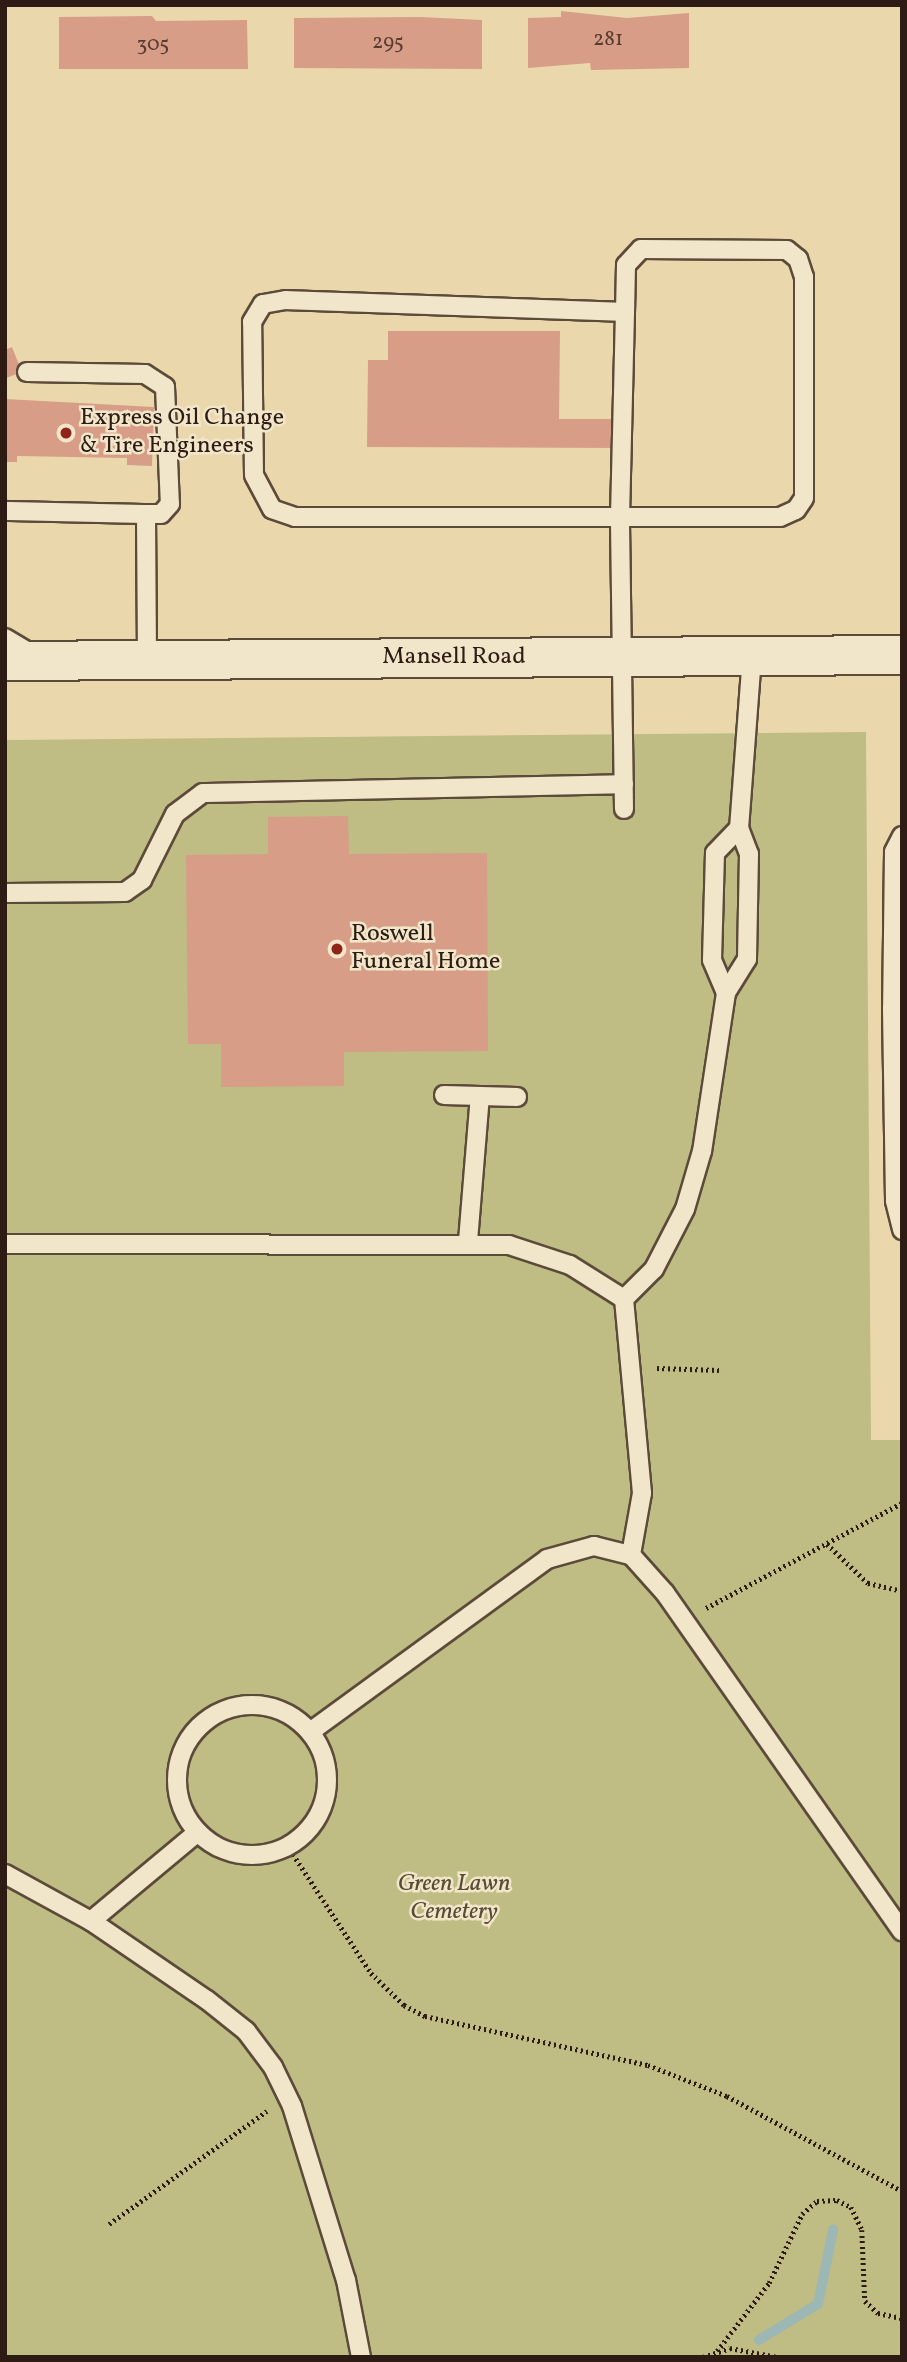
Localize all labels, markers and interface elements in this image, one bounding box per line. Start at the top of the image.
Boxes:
house number: 281 [593,27,623,53]
house number: 295 [372,30,404,56]
house number: 305 [137,32,169,58]
place label: Express Oil Change & Tire Engineers [80,405,284,461]
marker: Express Oil Change & Tire Engineers [58,425,74,441]
street label: Mansell Road [382,644,526,672]
place label: Roswell Funeral Home [351,921,500,977]
marker: Roswell Funeral Home [329,941,345,957]
park label: Green Lawn Cemetery [398,1871,510,1927]

